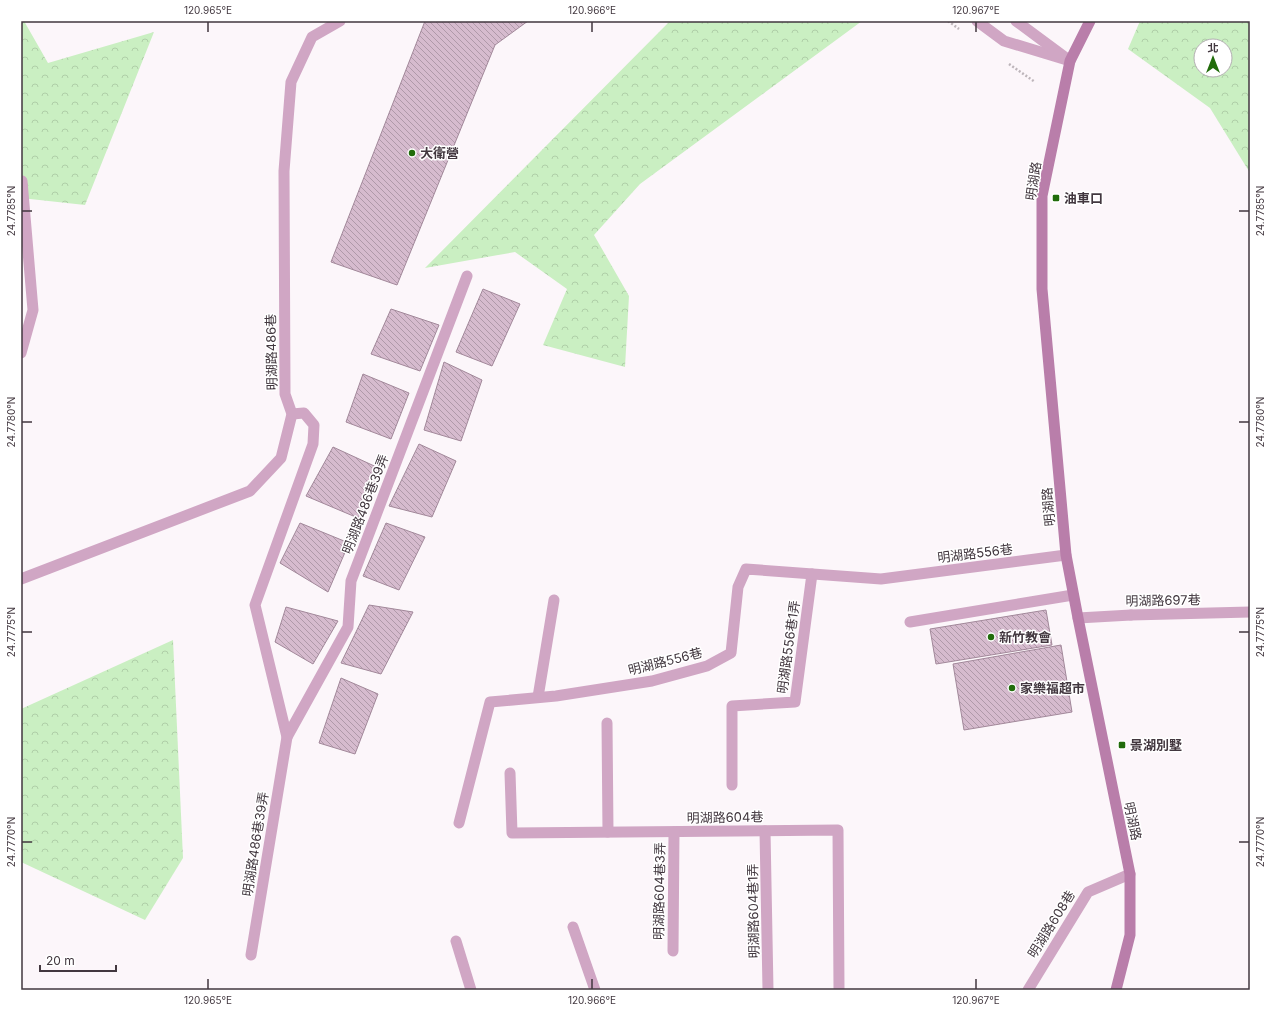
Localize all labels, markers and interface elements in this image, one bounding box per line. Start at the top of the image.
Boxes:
text: 120.965°E [184,4,232,16]
text: 120.966°E [568,4,616,16]
text: 120.967°E [952,4,1000,16]
north arrow [1193,38,1233,78]
text: 北 [1208,41,1219,55]
place label: 大衛營 [420,145,459,161]
marker: 大衛營 [407,148,417,158]
street label: 明湖路 [1022,160,1044,202]
text: 24.7785°N [5,186,17,236]
text: 24.7785°N [1254,186,1266,236]
place label: 油車口 [1064,190,1103,206]
marker: 油車口 [1051,193,1061,203]
street label: 明湖路486巷 [262,314,280,390]
text: 24.7780°N [5,397,17,447]
text: 24.7780°N [1254,397,1266,447]
street label: 明湖路486巷39弄 [339,452,391,556]
street label: 明湖路 [1038,487,1058,527]
street label: 明湖路556巷 [936,540,1014,566]
street label: 明湖路697巷 [1125,591,1201,609]
street label: 明湖路556巷1弄 [774,599,802,695]
text: 24.7775°N [5,607,17,657]
text: 24.7775°N [1254,607,1266,657]
place label: 新竹教會 [999,629,1052,645]
marker: 新竹教會 [986,632,996,642]
street label: 明湖路556巷 [626,644,704,678]
place label: 家樂福超市 [1020,680,1085,696]
marker: 家樂福超市 [1007,683,1017,693]
place label: 景湖別墅 [1130,737,1182,753]
marker: 景湖別墅 [1117,740,1127,750]
street label: 明湖路486巷39弄 [239,791,271,897]
street label: 明湖路 [1121,800,1145,842]
street label: 明湖路604巷 [687,808,763,826]
text: 24.7770°N [5,817,17,867]
text: 24.7770°N [1254,817,1266,867]
street label: 明湖路604巷3弄 [650,842,668,940]
street label: 明湖路604巷1弄 [744,863,762,959]
street label: 明湖路608巷 [1024,887,1078,961]
scale bar [40,947,116,973]
text: 20 m [46,953,75,968]
text: 120.965°E [184,994,232,1006]
text: 120.966°E [568,994,616,1006]
text: 120.967°E [952,994,1000,1006]

